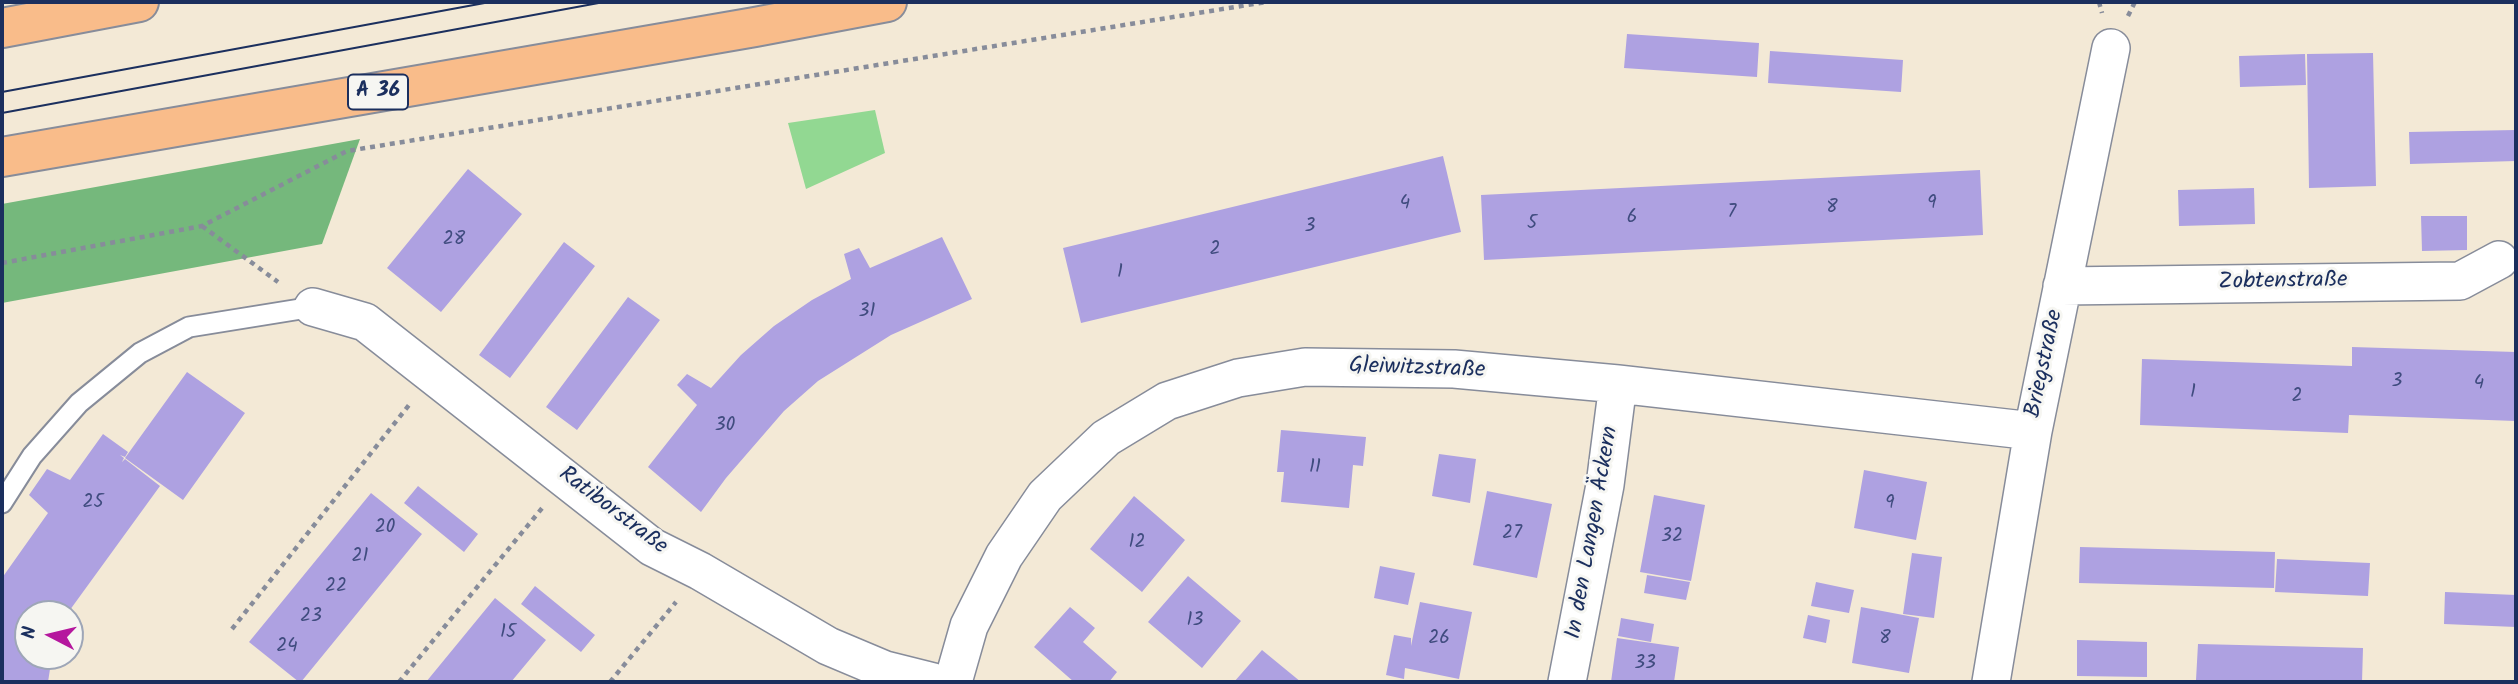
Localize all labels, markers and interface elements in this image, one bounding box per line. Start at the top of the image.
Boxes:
road number: A 36 [348,74,408,110]
house number: 4 [1400,194,1410,216]
house number: 9 [1927,194,1937,216]
house number: 8 [1826,198,1838,220]
house number: 7 [1728,203,1736,225]
house number: 6 [1627,208,1637,230]
house number: 5 [1527,214,1537,236]
house number: 3 [1305,217,1315,239]
house number: 28 [443,230,465,252]
house number: 2 [1209,240,1221,262]
house number: 1 [1117,263,1123,285]
street label: Zobtenstraße [2218,268,2348,298]
house number: 31 [859,302,875,324]
street label: Briegstraße [2021,307,2071,421]
street label: Gleiwitzstraße [1348,354,1486,386]
house number: 3 [2392,372,2402,394]
house number: 4 [2474,374,2484,396]
house number: 1 [2190,383,2196,405]
house number: 2 [2291,387,2303,409]
house number: 30 [715,416,735,438]
street label: In den Langen Äckern [1562,424,1626,642]
house number: 11 [1309,458,1321,480]
street label: Ratiborstraße [552,462,672,562]
house number: 25 [82,493,104,515]
house number: 9 [1885,494,1895,516]
house number: 20 [375,518,395,540]
house number: 27 [1502,524,1522,546]
house number: 32 [1661,527,1683,549]
house number: 12 [1128,533,1146,555]
house number: 21 [351,547,369,569]
house number: 22 [325,577,347,599]
north arrow [14,600,84,670]
house number: 23 [300,607,322,629]
house number: 13 [1187,611,1203,633]
house number: 15 [500,623,516,645]
text: N [15,625,46,640]
house number: 26 [1428,629,1450,651]
house number: 8 [1879,629,1891,651]
house number: 24 [276,637,298,659]
house number: 33 [1634,654,1656,676]

